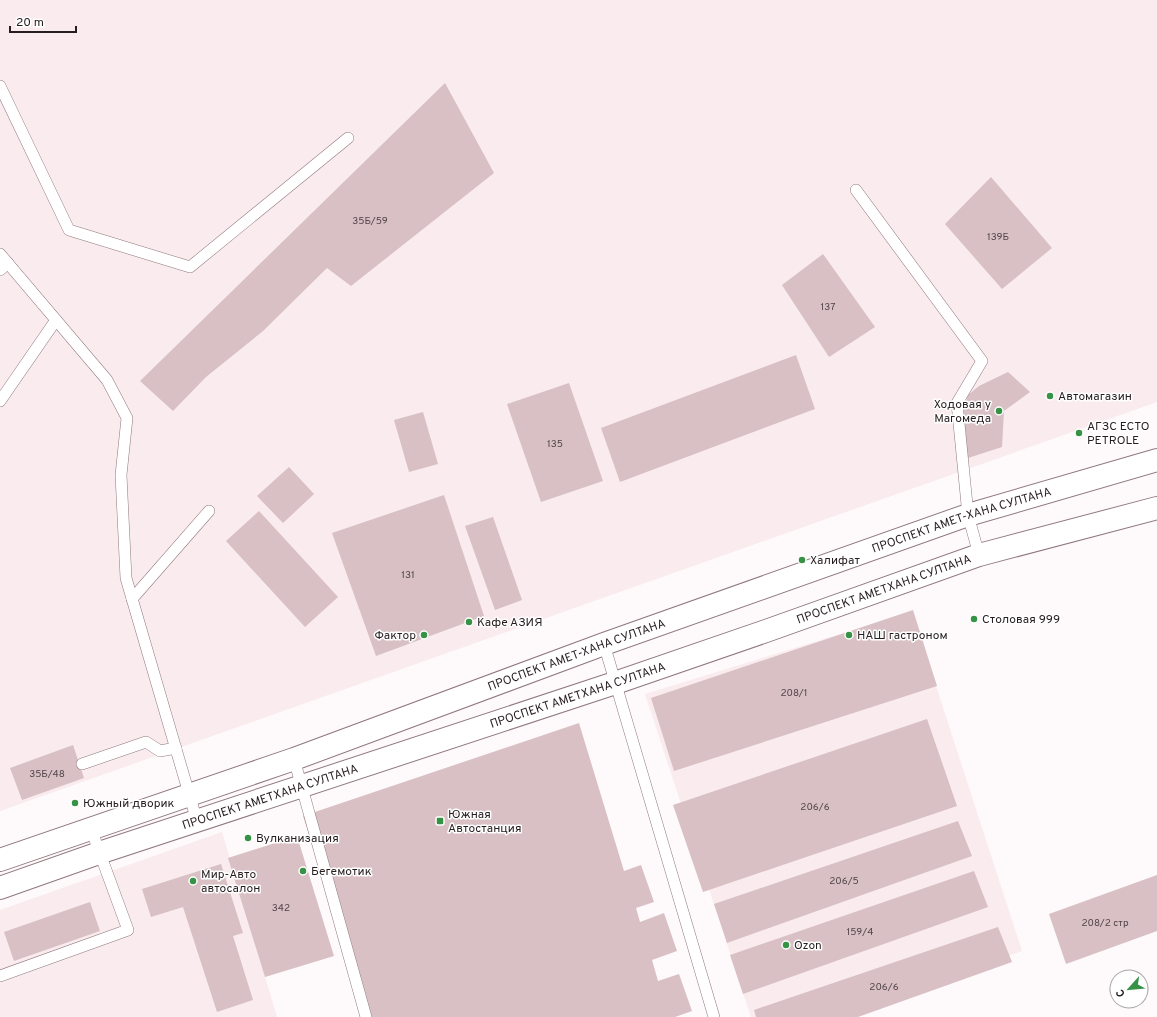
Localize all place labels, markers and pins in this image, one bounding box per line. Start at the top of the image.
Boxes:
place label: Автомагазин [1058,389,1132,405]
marker: Автомагазин [1045,391,1055,401]
place label: Ходовая у Магомеда [934,397,991,427]
marker: Ходовая у Магомеда [994,406,1004,416]
place label: АГЗС ECTO PETROLE [1087,419,1149,449]
marker: АГЗС ECTO PETROLE [1074,428,1084,438]
place label: Халифат [810,553,860,569]
marker: Халифат [797,555,807,565]
place label: Столовая 999 [982,612,1060,628]
marker: Столовая 999 [969,614,979,624]
place label: Кафе АЗИЯ [477,615,543,631]
marker: Кафе АЗИЯ [464,617,474,627]
place label: Фактор [374,628,416,644]
place label: НАШ гастроном [857,628,948,644]
marker: Фактор [419,630,429,640]
marker: НАШ гастроном [844,630,854,640]
place label: Южный дворик [83,796,175,812]
marker: Южный дворик [70,798,80,808]
place label: Южная Автостанция [448,807,522,837]
marker: Южная Автостанция [435,816,445,826]
place label: Вулканизация [256,831,339,847]
marker: Вулканизация [243,833,253,843]
place label: Бегемотик [311,864,372,880]
marker: Бегемотик [298,866,308,876]
place label: Мир-Авто автосалон [201,867,260,897]
marker: Мир-Авто автосалон [188,876,198,886]
place label: Ozon [794,938,822,954]
marker: Ozon [781,940,791,950]

